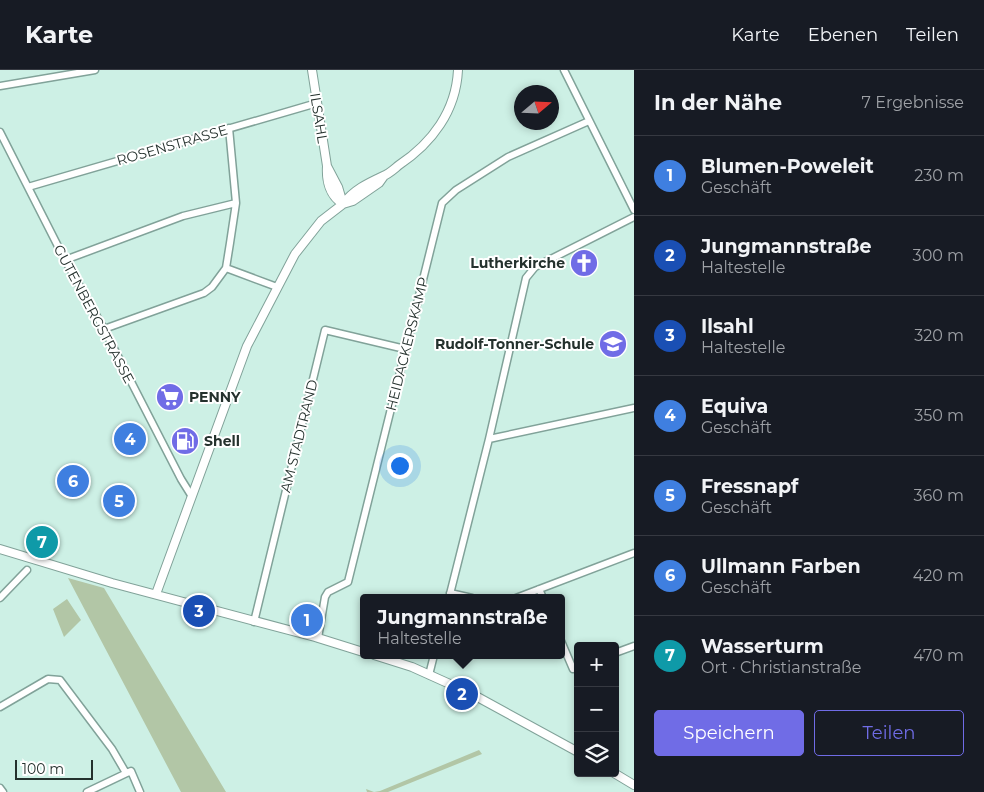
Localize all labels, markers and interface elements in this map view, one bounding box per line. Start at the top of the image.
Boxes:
text: Karte [25,20,93,49]
text: Karte [731,24,780,46]
text: Ebenen [808,24,878,46]
text: Teilen [906,24,959,46]
north arrow [514,85,559,130]
text: In der Nähe [654,90,782,115]
street label: ILSAHL [306,92,332,145]
text: 7 Ergebnisse [862,93,964,112]
street label: ROSENSTRASSE [114,121,230,169]
text: Blumen-Poweleit [701,155,874,178]
text: 1 [667,166,673,185]
text: 230 m [914,166,964,185]
text: Geschäft [701,178,772,197]
text: Jungmannstraße [701,235,872,258]
street label: GUTENBERGSTRASSE [50,242,138,386]
text: 2 [665,246,675,265]
text: 300 m [913,246,964,265]
church icon: Lutherkirche [569,248,599,278]
place label: Lutherkirche [470,254,565,272]
text: Haltestelle [701,258,785,277]
street label: HEIDACKERSKAMP [382,275,432,413]
text: Ilsahl [701,315,754,338]
text: 3 [665,326,675,345]
text: 320 m [914,326,964,345]
school or university icon: Rudolf-Tonner-Schule [598,329,628,359]
place label: Rudolf-Tonner-Schule [435,335,594,353]
text: Haltestelle [701,338,785,357]
street label: AM STADTRAND [276,378,322,494]
supermarket icon: PENNY [155,382,185,412]
place label: PENNY [189,388,241,406]
text: Equiva [701,395,768,418]
text: 4 [664,406,676,425]
text: 350 m [914,406,964,425]
text: Geschäft [701,418,772,437]
pin: 4 [114,420,146,458]
fuel station icon: Shell [170,426,200,456]
place label: Shell [204,432,240,450]
your location [387,453,413,479]
pin: 6 [57,462,89,500]
text: Fressnapf [701,475,798,498]
pin: 5 [103,482,135,520]
text: 5 [665,486,675,505]
text: 360 m [913,486,964,505]
text: Geschäft [701,498,772,517]
pin: 7 [26,523,58,561]
text: Ullmann Farben [701,555,861,578]
text: 6 [665,566,675,585]
text: 420 m [913,566,964,585]
text: Geschäft [701,578,772,597]
pin: 3 [183,592,215,630]
popup [360,594,565,659]
pin: 1 [291,601,323,639]
text: Jungmannstraße [377,606,548,629]
text: Haltestelle [377,629,462,648]
text: Wasserturm [701,635,824,658]
map controls [574,642,619,777]
button: + [574,642,619,687]
text: 7 [665,646,675,665]
text: 470 m [913,646,964,665]
text: Ort · Christianstraße [701,658,861,677]
pin: 2 [446,675,478,713]
button: − [574,687,619,732]
button: Speichern [654,710,804,756]
button: Teilen [814,710,964,756]
button: layers [574,732,619,777]
scale bar [15,757,92,780]
text: 100 m [22,760,64,778]

